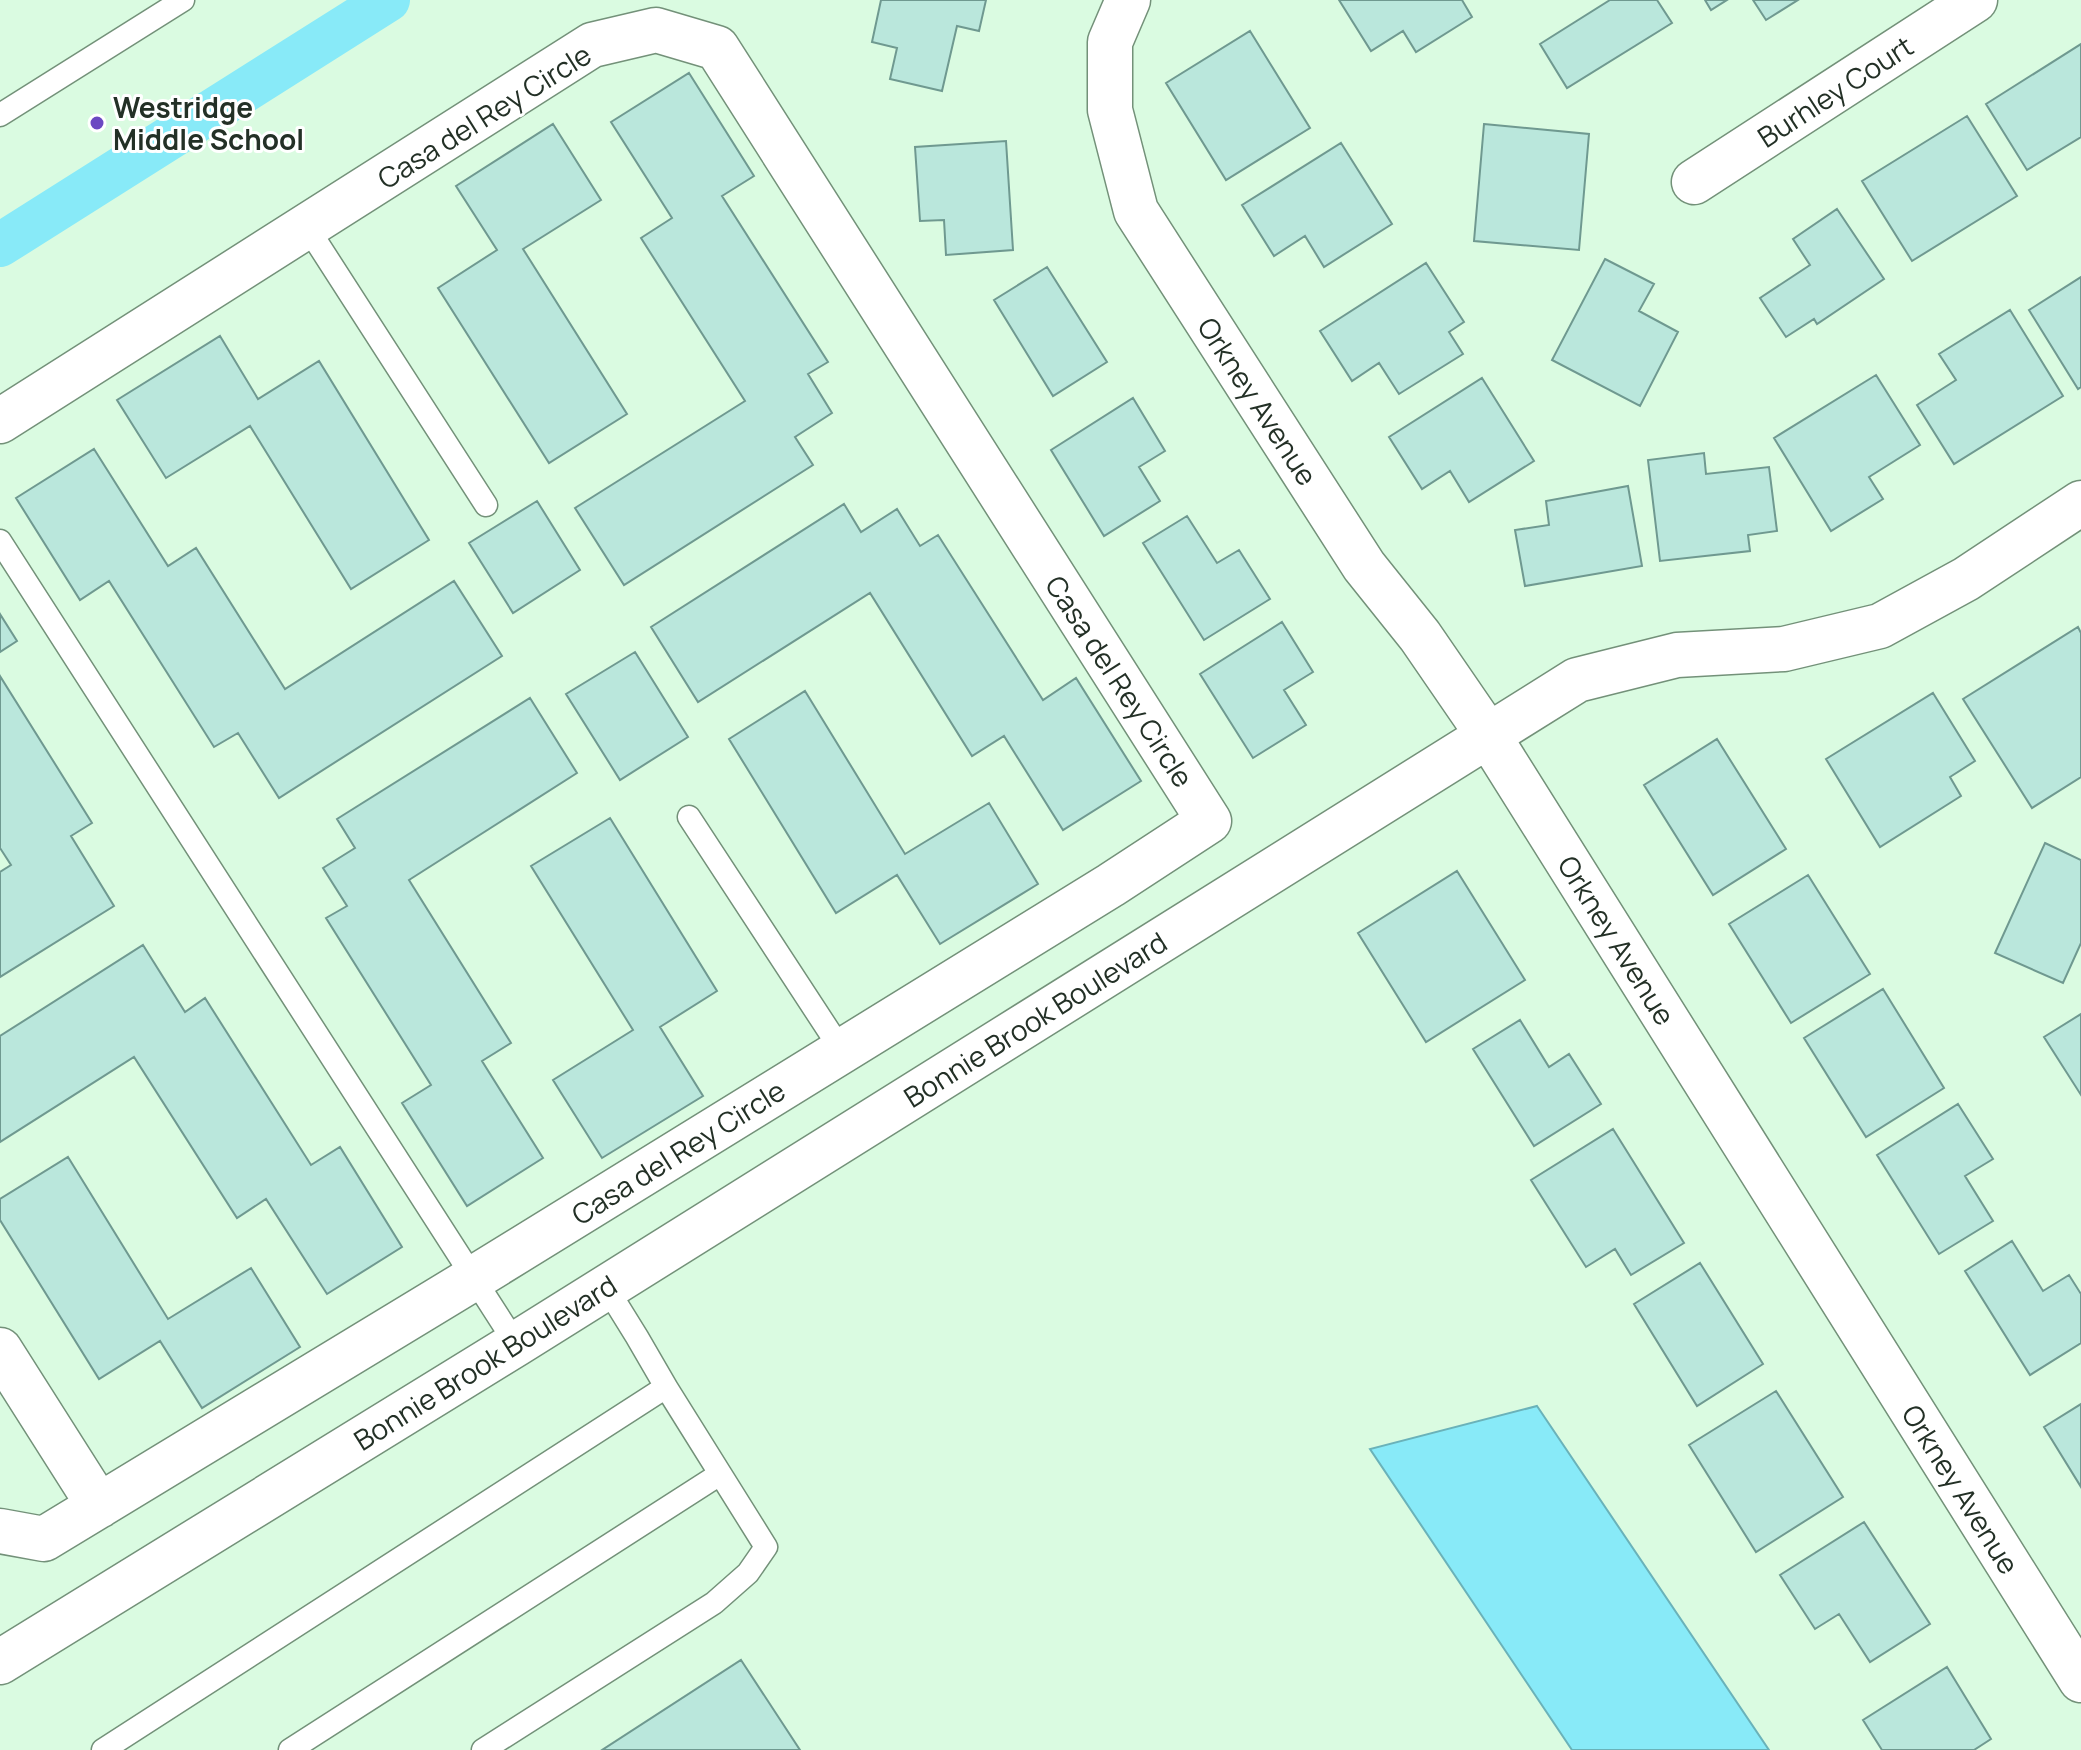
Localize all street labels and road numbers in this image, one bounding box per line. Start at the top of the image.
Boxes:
street label: Burhley Court [1750,27,1920,155]
street label: Casa del Rey Circle [370,35,598,197]
street label: Orkney Avenue [1189,310,1327,492]
street label: Casa del Rey Circle [1037,568,1203,794]
street label: Orkney Avenue [1550,848,1684,1032]
street label: Bonnie Brook Boulevard [896,923,1174,1115]
street label: Casa del Rey Circle [564,1071,792,1233]
street label: Bonnie Brook Boulevard [346,1266,624,1458]
street label: Orkney Avenue [1894,1397,2028,1581]

